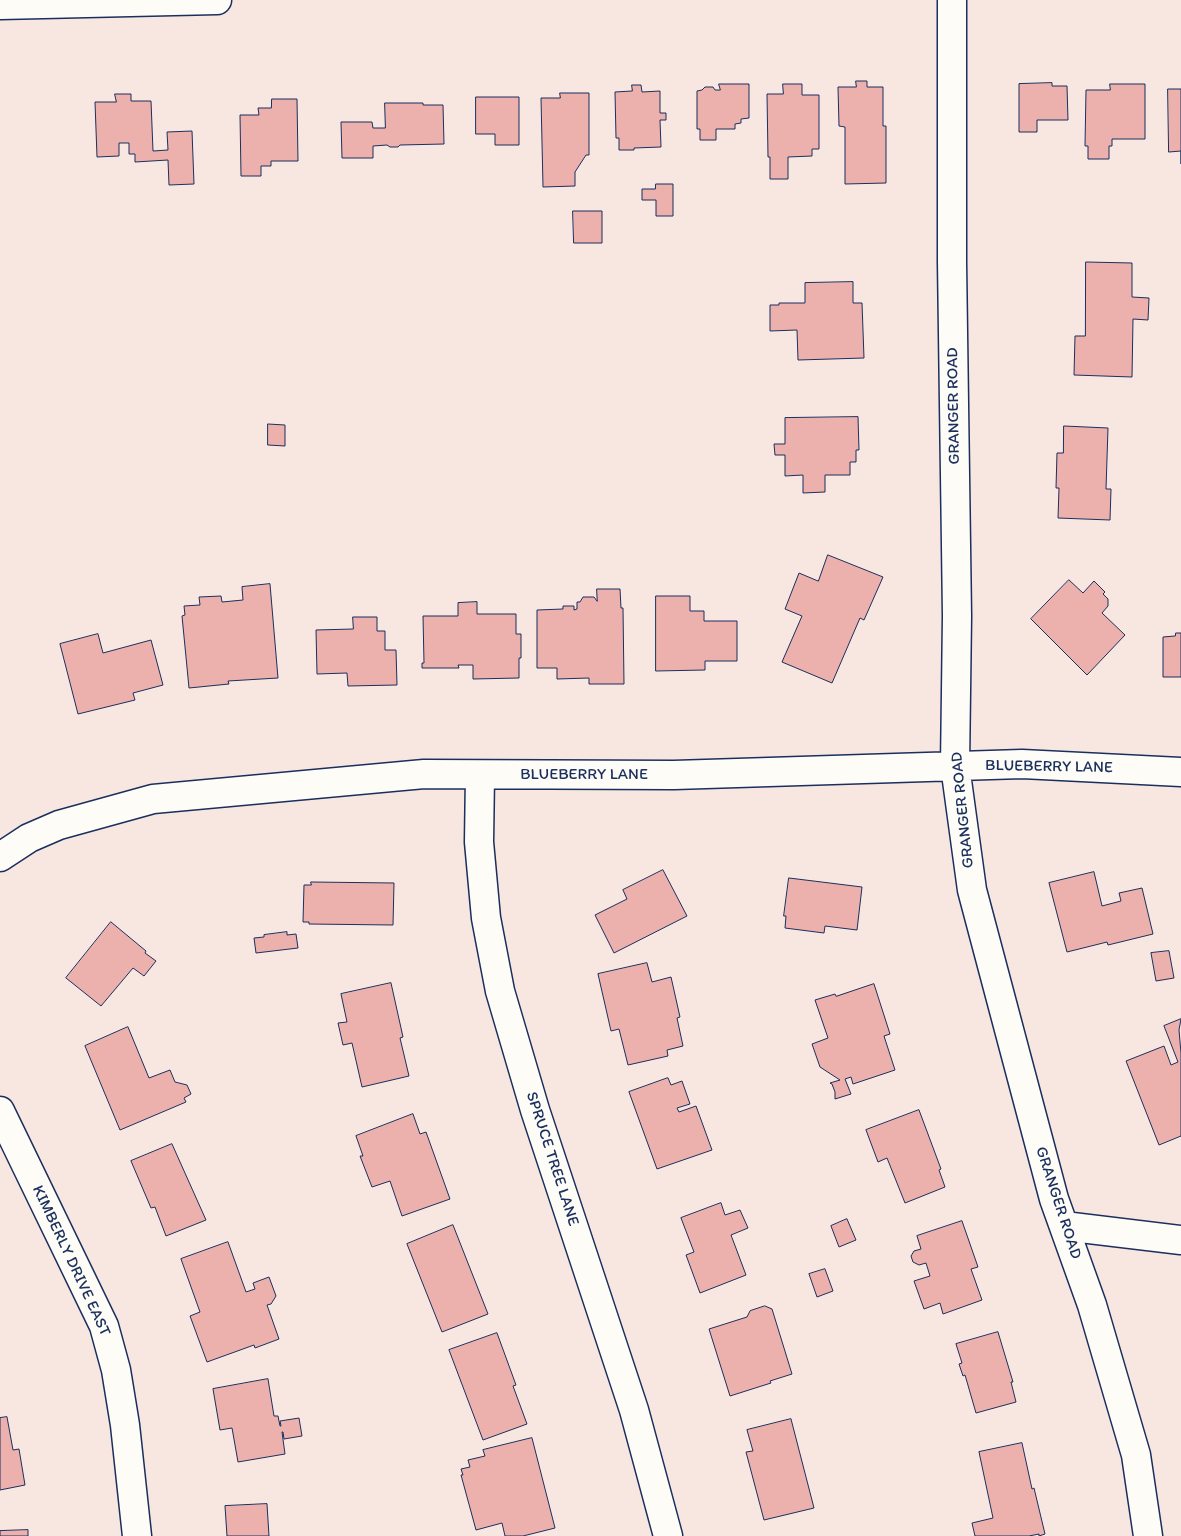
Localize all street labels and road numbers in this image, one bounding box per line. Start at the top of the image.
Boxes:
street label: GRANGER ROAD [943,347,965,465]
street label: GRANGER ROAD [947,751,979,869]
street label: BLUEBERRY LANE [985,756,1113,778]
street label: BLUEBERRY LANE [520,765,648,785]
street label: SPRUCE TREE LANE [521,1090,583,1228]
street label: GRANGER ROAD [1031,1144,1085,1262]
street label: KIMBERLY DRIVE EAST [28,1182,114,1340]

